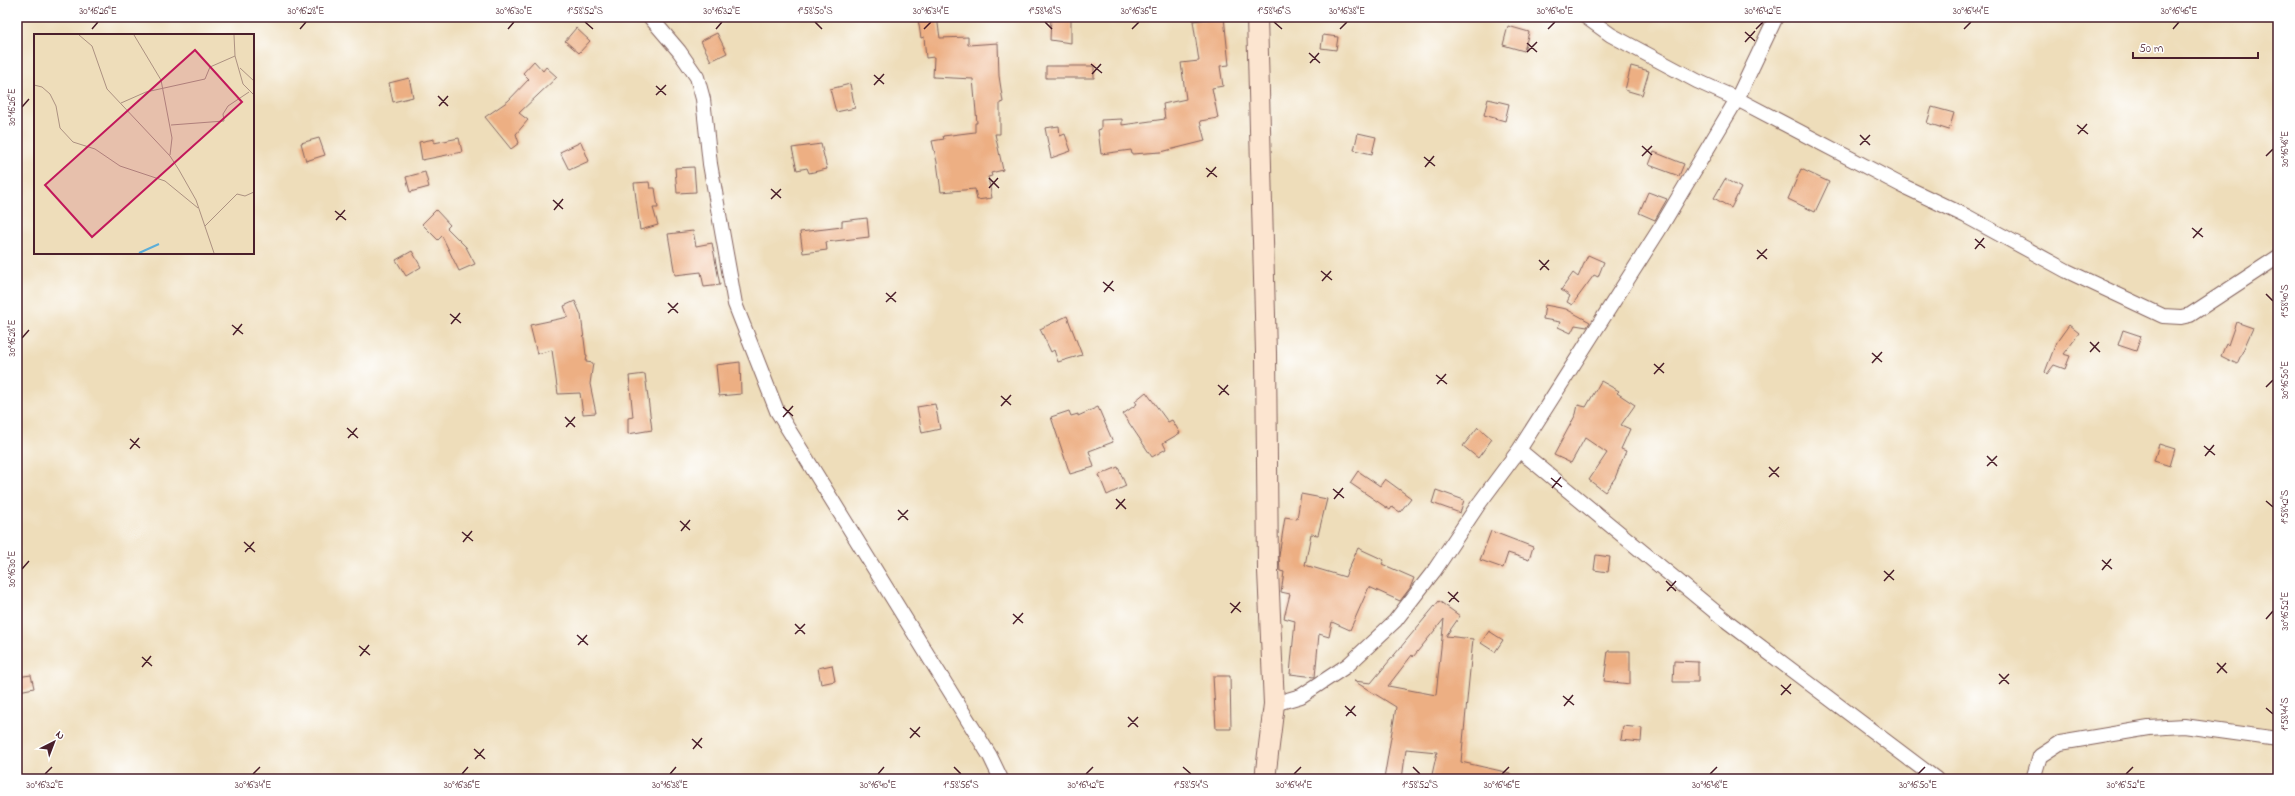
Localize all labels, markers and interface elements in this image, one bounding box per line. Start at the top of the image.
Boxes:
text: 30°16'26"E [79,4,117,19]
text: 30°16'28"E [288,4,324,19]
text: 30°16'30"E [496,4,532,19]
text: 1°58'52"S [567,4,603,19]
text: 30°16'32"E [703,4,741,19]
text: 1°58'50"S [797,4,833,19]
text: 30°16'34"E [913,4,949,19]
text: 1°58'48"S [1028,4,1062,19]
text: 30°16'36"E [1121,4,1157,19]
text: 1°58'46"S [1257,4,1291,19]
text: 30°16'38"E [1329,4,1365,19]
text: 30°16'40"E [1537,4,1573,19]
text: 30°16'42"E [1744,4,1782,19]
text: 30°16'44"E [1953,4,1989,19]
text: 30°16'46"E [2161,4,2197,19]
inset map [34,34,254,254]
scale bar [2133,34,2258,60]
text: 50 m [2139,40,2163,58]
text: 30°16'26"E [5,88,20,126]
text: 30°16'48"E [2278,131,2293,167]
text: 1°58'40"S [2278,284,2293,318]
text: 30°16'28"E [5,320,20,356]
text: 30°16'50"E [2278,361,2293,399]
text: 1°58'42"S [2278,489,2293,524]
text: 30°16'30"E [5,551,20,587]
text: 30°16'52"E [2278,592,2293,630]
text: 1°58'44"S [2278,697,2293,731]
north arrow [34,722,74,762]
text: N [52,727,68,744]
text: 30°16'32"E [26,778,64,793]
text: 30°16'34"E [235,778,271,793]
text: 30°16'36"E [444,778,480,793]
text: 30°16'38"E [652,778,688,793]
text: 30°16'40"E [860,778,896,793]
text: 1°58'56"S [943,778,979,793]
text: 30°16'42"E [1067,778,1105,793]
text: 1°58'54"S [1174,778,1209,793]
text: 30°16'44"E [1276,778,1312,793]
text: 1°58'52"S [1402,778,1438,793]
text: 30°16'46"E [1484,778,1520,793]
text: 30°16'48"E [1692,778,1728,793]
text: 30°16'50"E [1899,778,1937,793]
text: 30°16'52"E [2107,778,2145,793]

